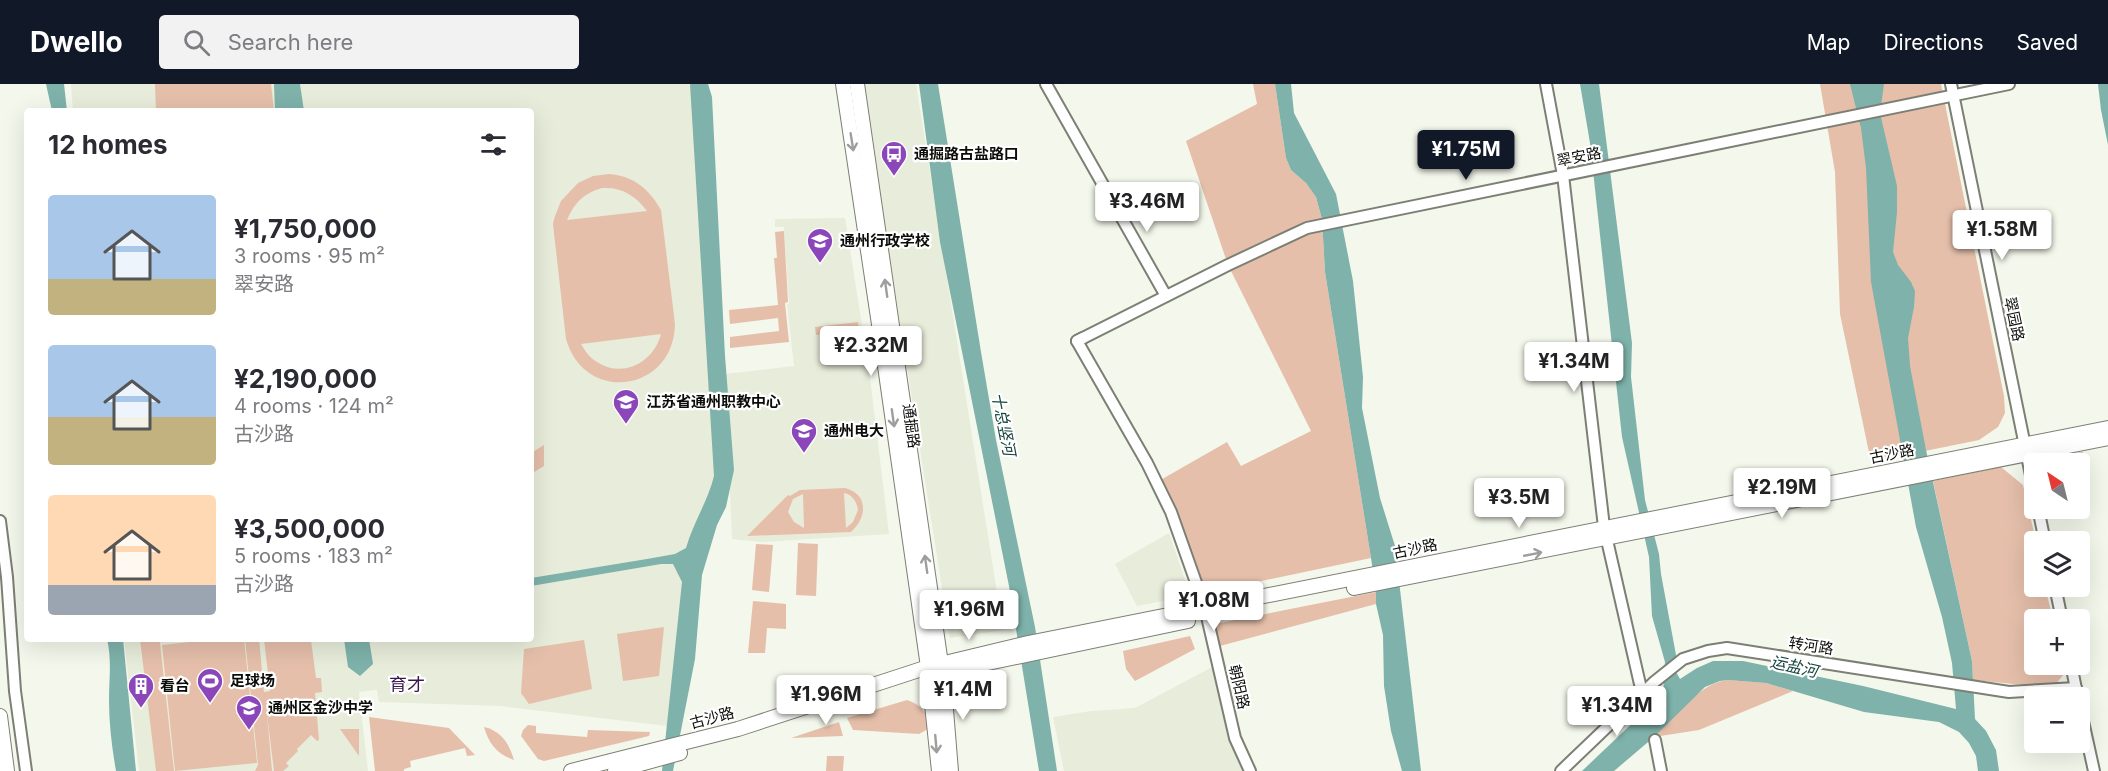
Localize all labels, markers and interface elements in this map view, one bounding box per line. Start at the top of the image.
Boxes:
search box [159,15,579,69]
text: Dwello [30,25,123,59]
icon: search [180,26,213,59]
text: Search here [228,29,353,55]
text: Map [1807,30,1850,55]
text: Directions [1883,30,1984,55]
text: Saved [2017,30,2078,55]
icon: filters [477,128,510,161]
text: 12 homes [48,129,168,160]
pin: ¥1.75M [1417,130,1515,181]
one-way arrow [846,131,857,151]
text: ¥1.75M [1431,137,1501,161]
bus stop icon: 通掘路古盐路口 [879,139,909,177]
street label: 翠安路 [1555,143,1603,170]
place label: 通掘路古盐路口 [914,144,1019,163]
pin: ¥3.46M [1098,182,1196,233]
text: ¥3.46M [1109,189,1185,213]
pin: ¥1.58M [1953,210,2051,261]
text: ¥1,750,000 [234,213,377,244]
text: ¥1.58M [1966,217,2038,241]
icon: home [96,219,168,291]
school or university icon: 通州行政学校 [805,226,835,264]
place label: 通州行政学校 [840,231,930,250]
text: 3 rooms · 95 m² [234,244,385,268]
text: 翠安路 [234,272,294,296]
one-way arrow [881,279,892,298]
street label: 翠园路 [2001,295,2028,343]
pin: ¥2.32M [822,326,920,377]
text: ¥2.32M [834,333,908,357]
pin: ¥1.34M [1525,342,1623,393]
text: ¥1.34M [1538,349,1610,373]
text: ¥2,190,000 [234,363,377,394]
icon: home [96,369,168,441]
school or university icon: 江苏省通州职教中心 [611,387,641,425]
water label: 十总竖河 [988,391,1020,460]
place label: 江苏省通州职教中心 [646,392,781,411]
text: 4 rooms · 124 m² [234,394,394,418]
street label: 通掘路 [899,402,924,450]
one-way arrow [887,407,898,427]
school or university icon: 通州电大 [789,416,819,454]
place label: 通州电大 [824,421,884,440]
text: 古沙路 [234,422,294,446]
street label: 古沙路 [1868,440,1916,467]
north arrow [2024,453,2090,519]
map controls [2024,453,2090,753]
pin: ¥2.19M [1733,468,1831,519]
text: ¥2.19M [1747,475,1817,499]
pin: ¥3.5M [1477,478,1561,529]
text: ¥3.5M [1488,485,1550,509]
text: ¥3,500,000 [234,513,385,544]
icon: home [96,519,168,591]
button: layers [2024,531,2090,597]
street label: 古沙路 [1391,535,1439,562]
text: 5 rooms · 183 m² [234,544,393,568]
one-way arrow [1523,548,1542,559]
one-way arrow [921,555,932,575]
text: 古沙路 [234,572,294,596]
pin: ¥1.08M [1165,581,1263,632]
text: ¥1.08M [1178,588,1250,612]
pin: ¥1.96M [920,590,1018,641]
text: ¥1.96M [933,597,1005,621]
button: + [2024,609,2090,675]
street label: 转河路 [1787,633,1835,658]
water label: 运盐河 [1768,651,1823,682]
street label: 朝阳路 [1225,663,1254,711]
sports icon: 足球场 [195,666,225,704]
pin: ¥1.4M [921,670,1005,721]
building icon: 看台 [126,671,156,709]
place label: 足球场 [230,671,275,690]
district label: 育才 [389,674,425,695]
pin: ¥1.96M [777,675,875,726]
place label: 看台 [160,676,190,695]
text: ¥1.4M [934,677,992,701]
text: ¥1.96M [790,682,862,706]
pin: ¥1.34M [1568,686,1666,737]
button: − [2024,687,2090,753]
school or university icon: 通州区金沙中学 [234,693,264,731]
text: ¥1.34M [1581,693,1653,717]
place label: 通州区金沙中学 [268,698,373,717]
street label: 古沙路 [688,703,736,733]
one-way arrow [931,734,942,754]

